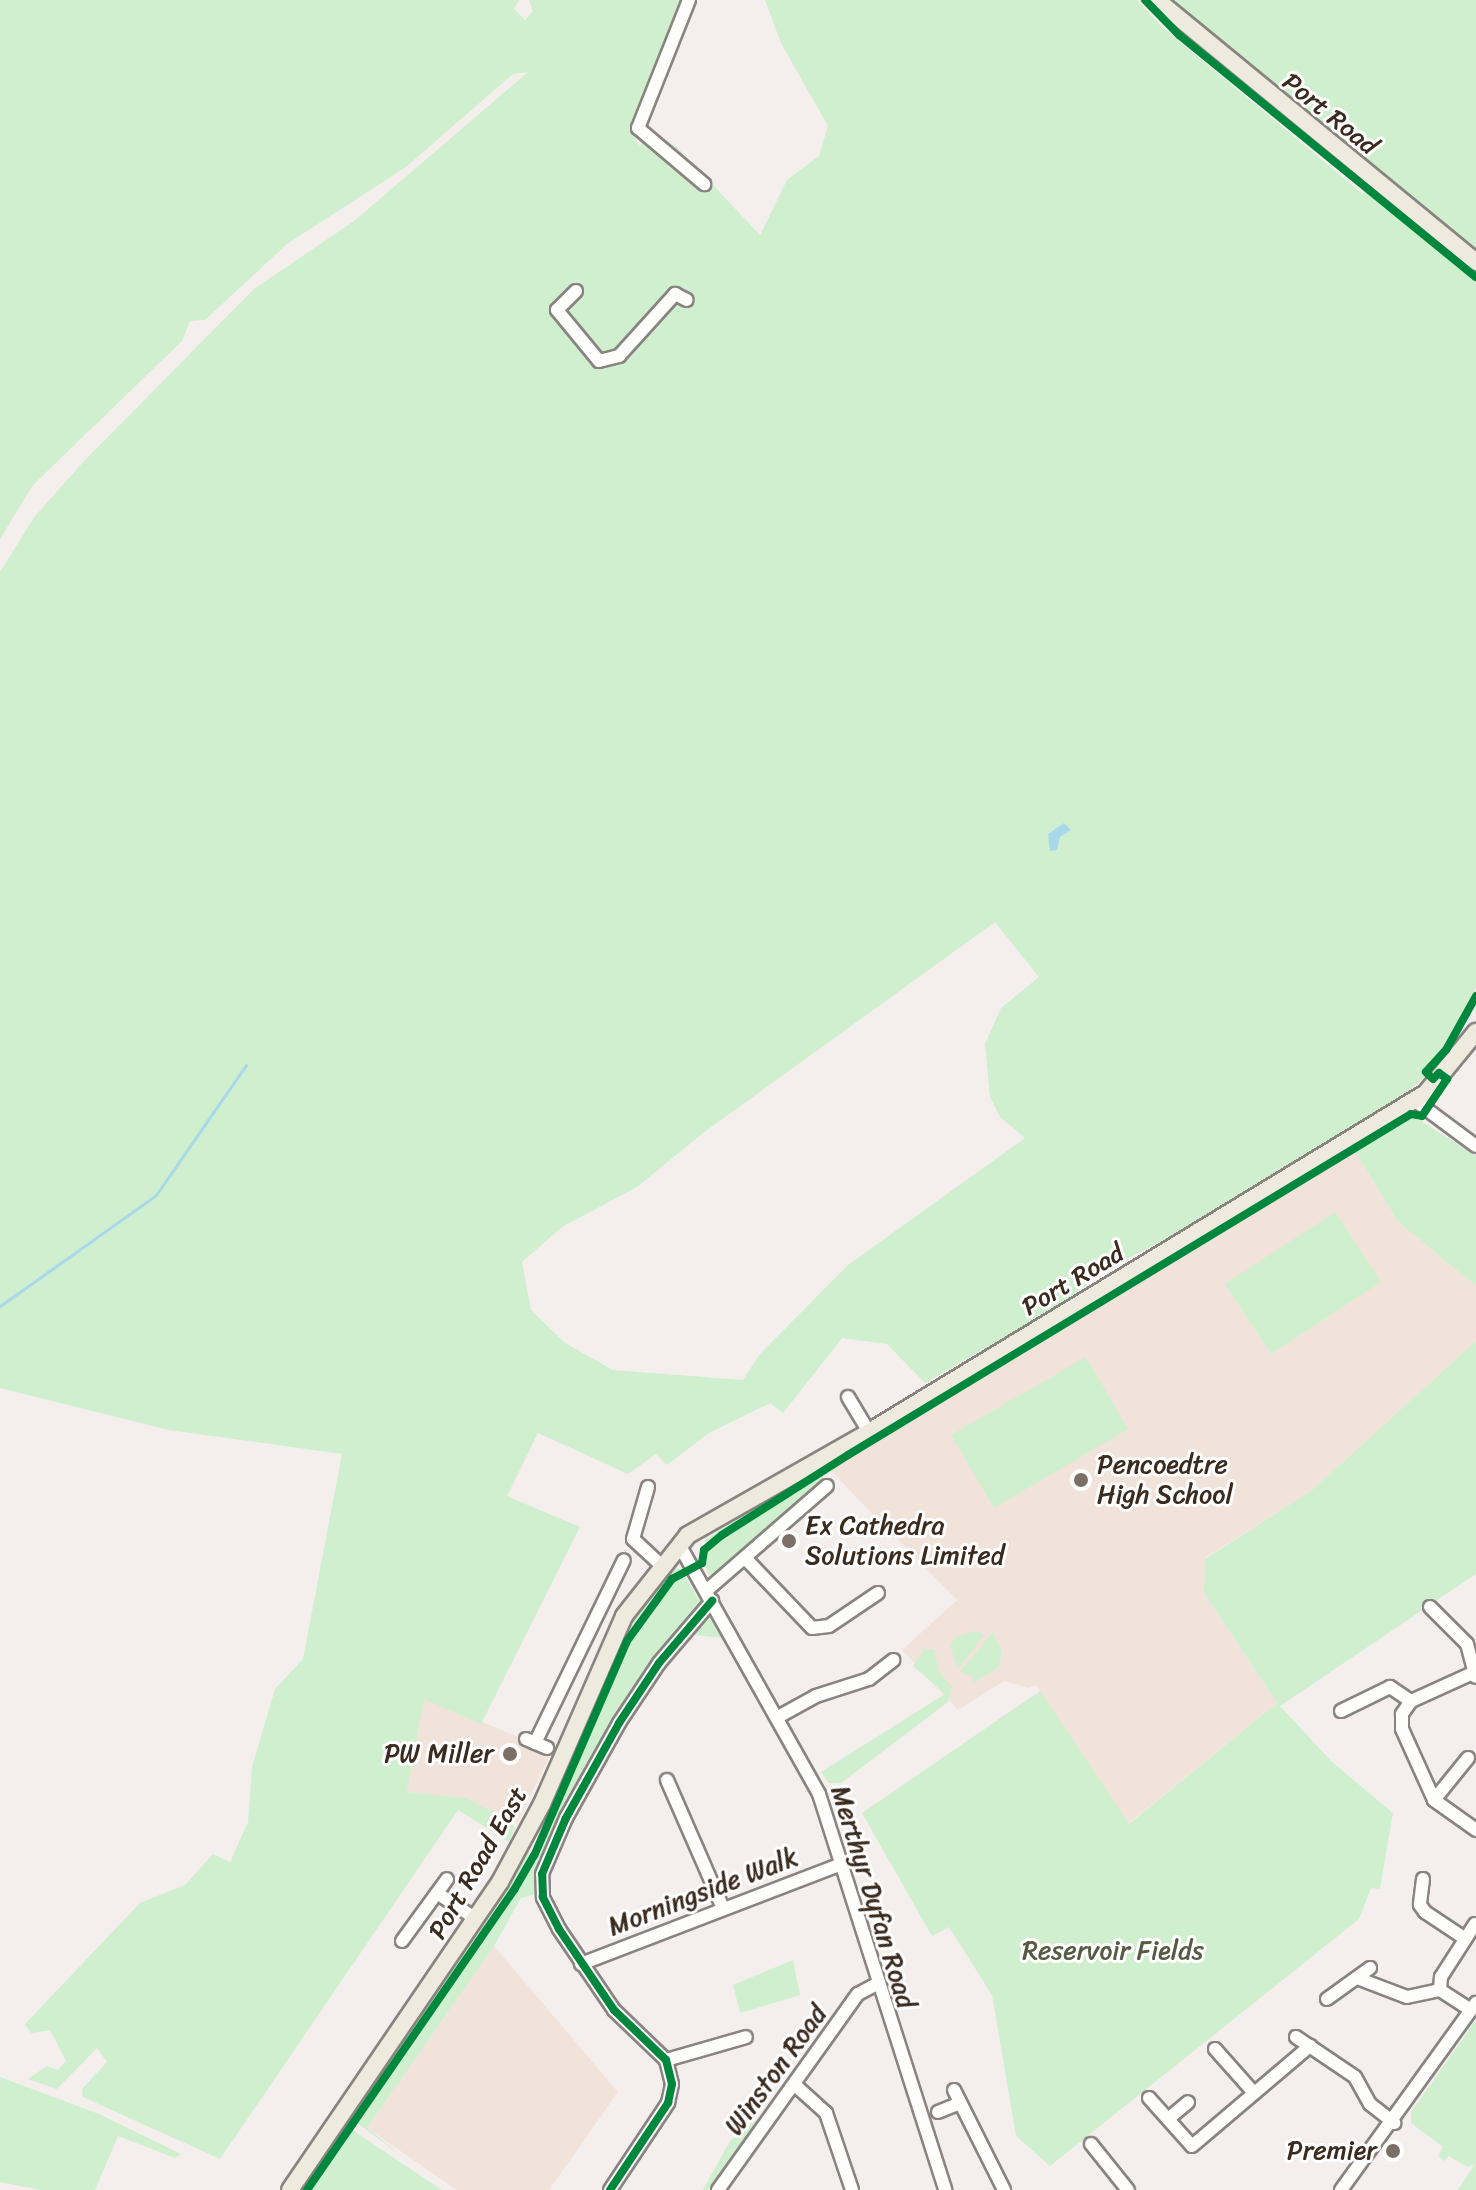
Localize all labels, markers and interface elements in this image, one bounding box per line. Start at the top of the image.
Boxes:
street label: Port Road [1276,66,1384,162]
street label: Port Road [1016,1237,1130,1323]
place label: Pencoedtre High School [1097,1449,1233,1510]
marker: Pencoedtre High School [1072,1471,1090,1489]
place label: Ex Cathedra Solutions Limited [805,1510,1004,1572]
marker: Ex Cathedra Solutions Limited [780,1532,798,1550]
place label: PW Miller [384,1738,494,1770]
marker: PW Miller [501,1745,519,1763]
street label: Port Road East [422,1781,534,1945]
street label: Merthyr Dyfan Road [824,1782,922,2012]
street label: Morningside Walk [604,1841,802,1943]
park label: Reservoir Fields [1022,1935,1204,1967]
street label: Winston Road [718,1999,834,2141]
place label: Premier [1287,2135,1377,2167]
marker: Premier [1384,2142,1402,2160]

